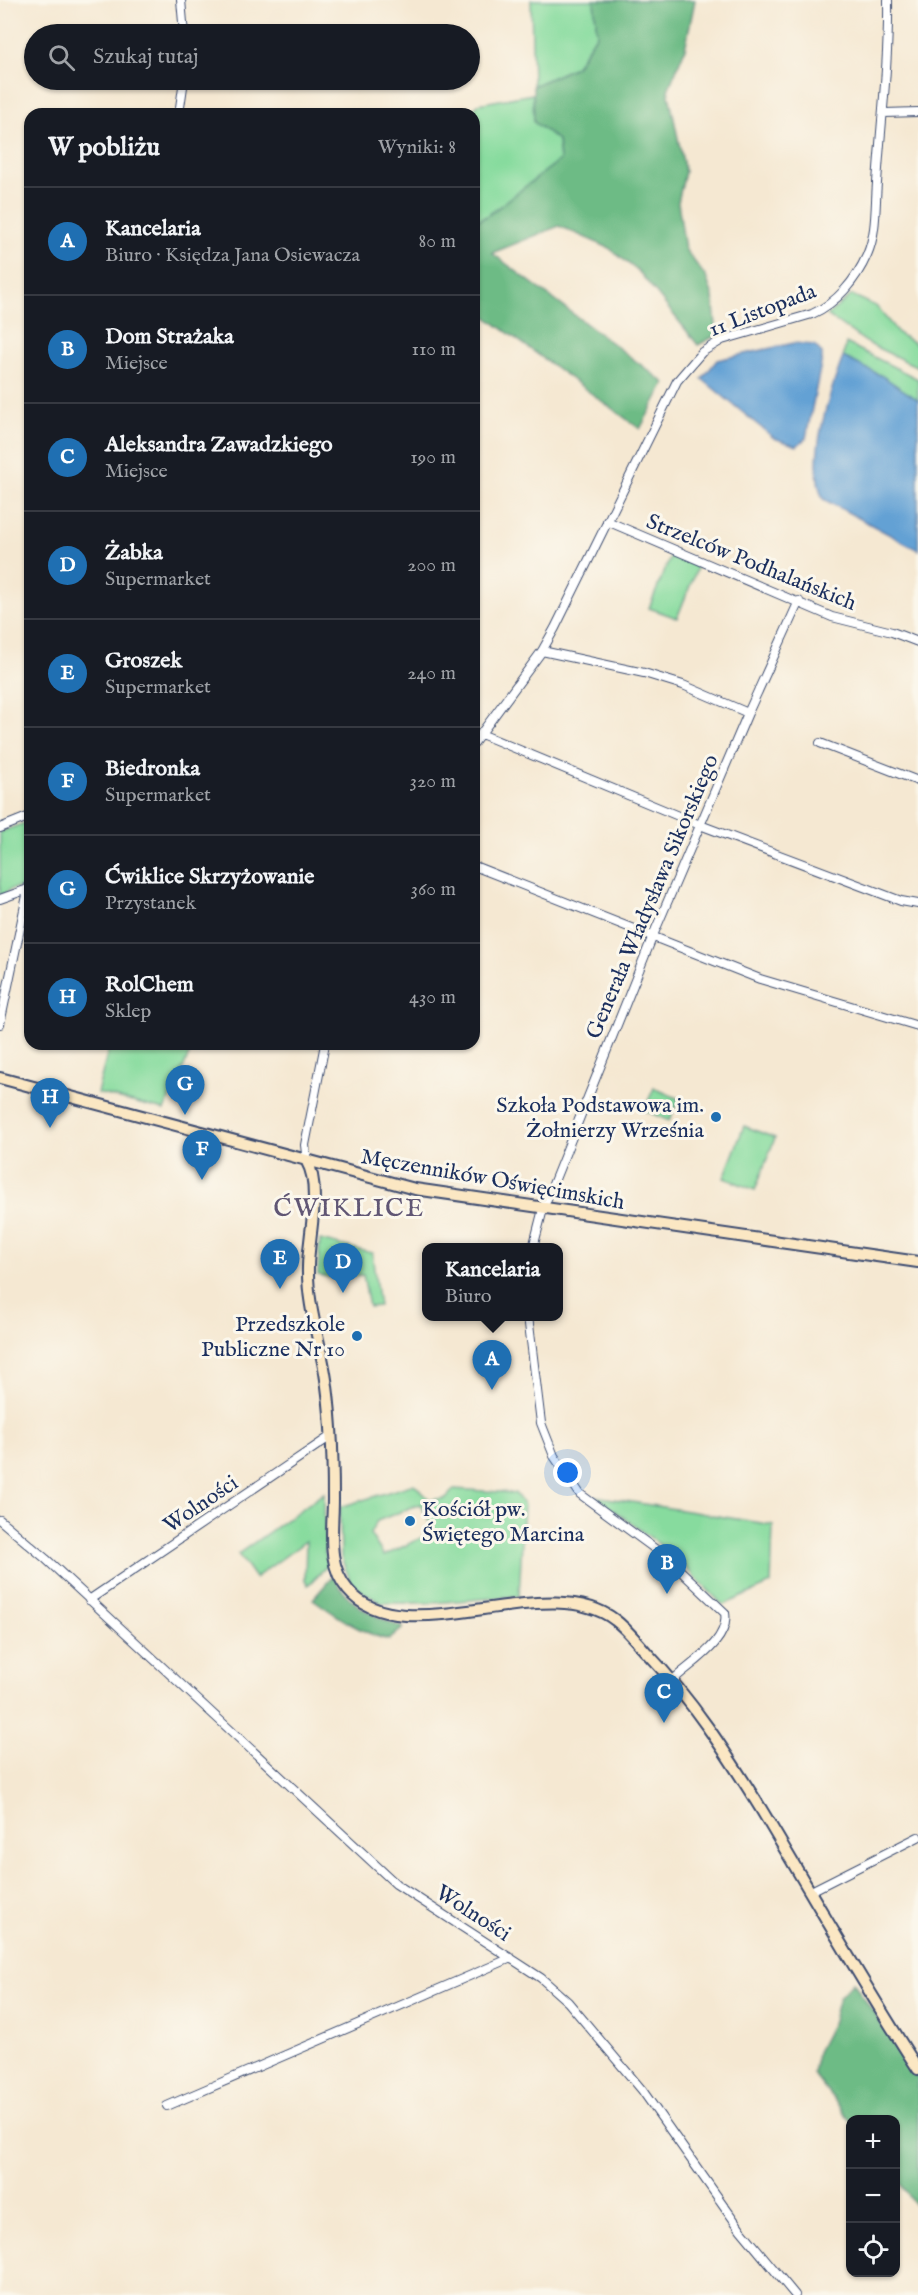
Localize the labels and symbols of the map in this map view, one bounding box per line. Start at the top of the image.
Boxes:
street label: 11 Listopada [705,277,821,344]
street label: Strzelców Podhalańskich [642,508,861,618]
street label: Generała Władysława Sikorskiego [580,750,726,1043]
pin: G [166,1066,204,1115]
pin: H [31,1078,70,1128]
place label: Szkoła Podstawowa im. Żołnierzy Września [496,1092,704,1145]
marker: Szkoła Podstawowa im. Żołnierzy Września [709,1110,723,1124]
pin: F [182,1130,222,1180]
street label: Męczenników Oświęcimskich [359,1143,627,1217]
district label: ĆWIKLICE [273,1192,425,1225]
pin: E [260,1240,300,1289]
pin: D [324,1244,362,1293]
place label: Przedszkole Publiczne Nr 10 [201,1311,345,1364]
marker: Przedszkole Publiczne Nr 10 [350,1329,364,1343]
pin: A [472,1340,512,1390]
your location [553,1458,582,1487]
street label: Wolności [158,1469,244,1540]
place label: Kościół pw. Świętego Marcina [422,1496,585,1549]
marker: Kościół pw. Świętego Marcina [403,1514,417,1528]
pin: B [648,1544,686,1594]
pin: C [644,1674,684,1723]
street label: Wolności [430,1879,516,1948]

